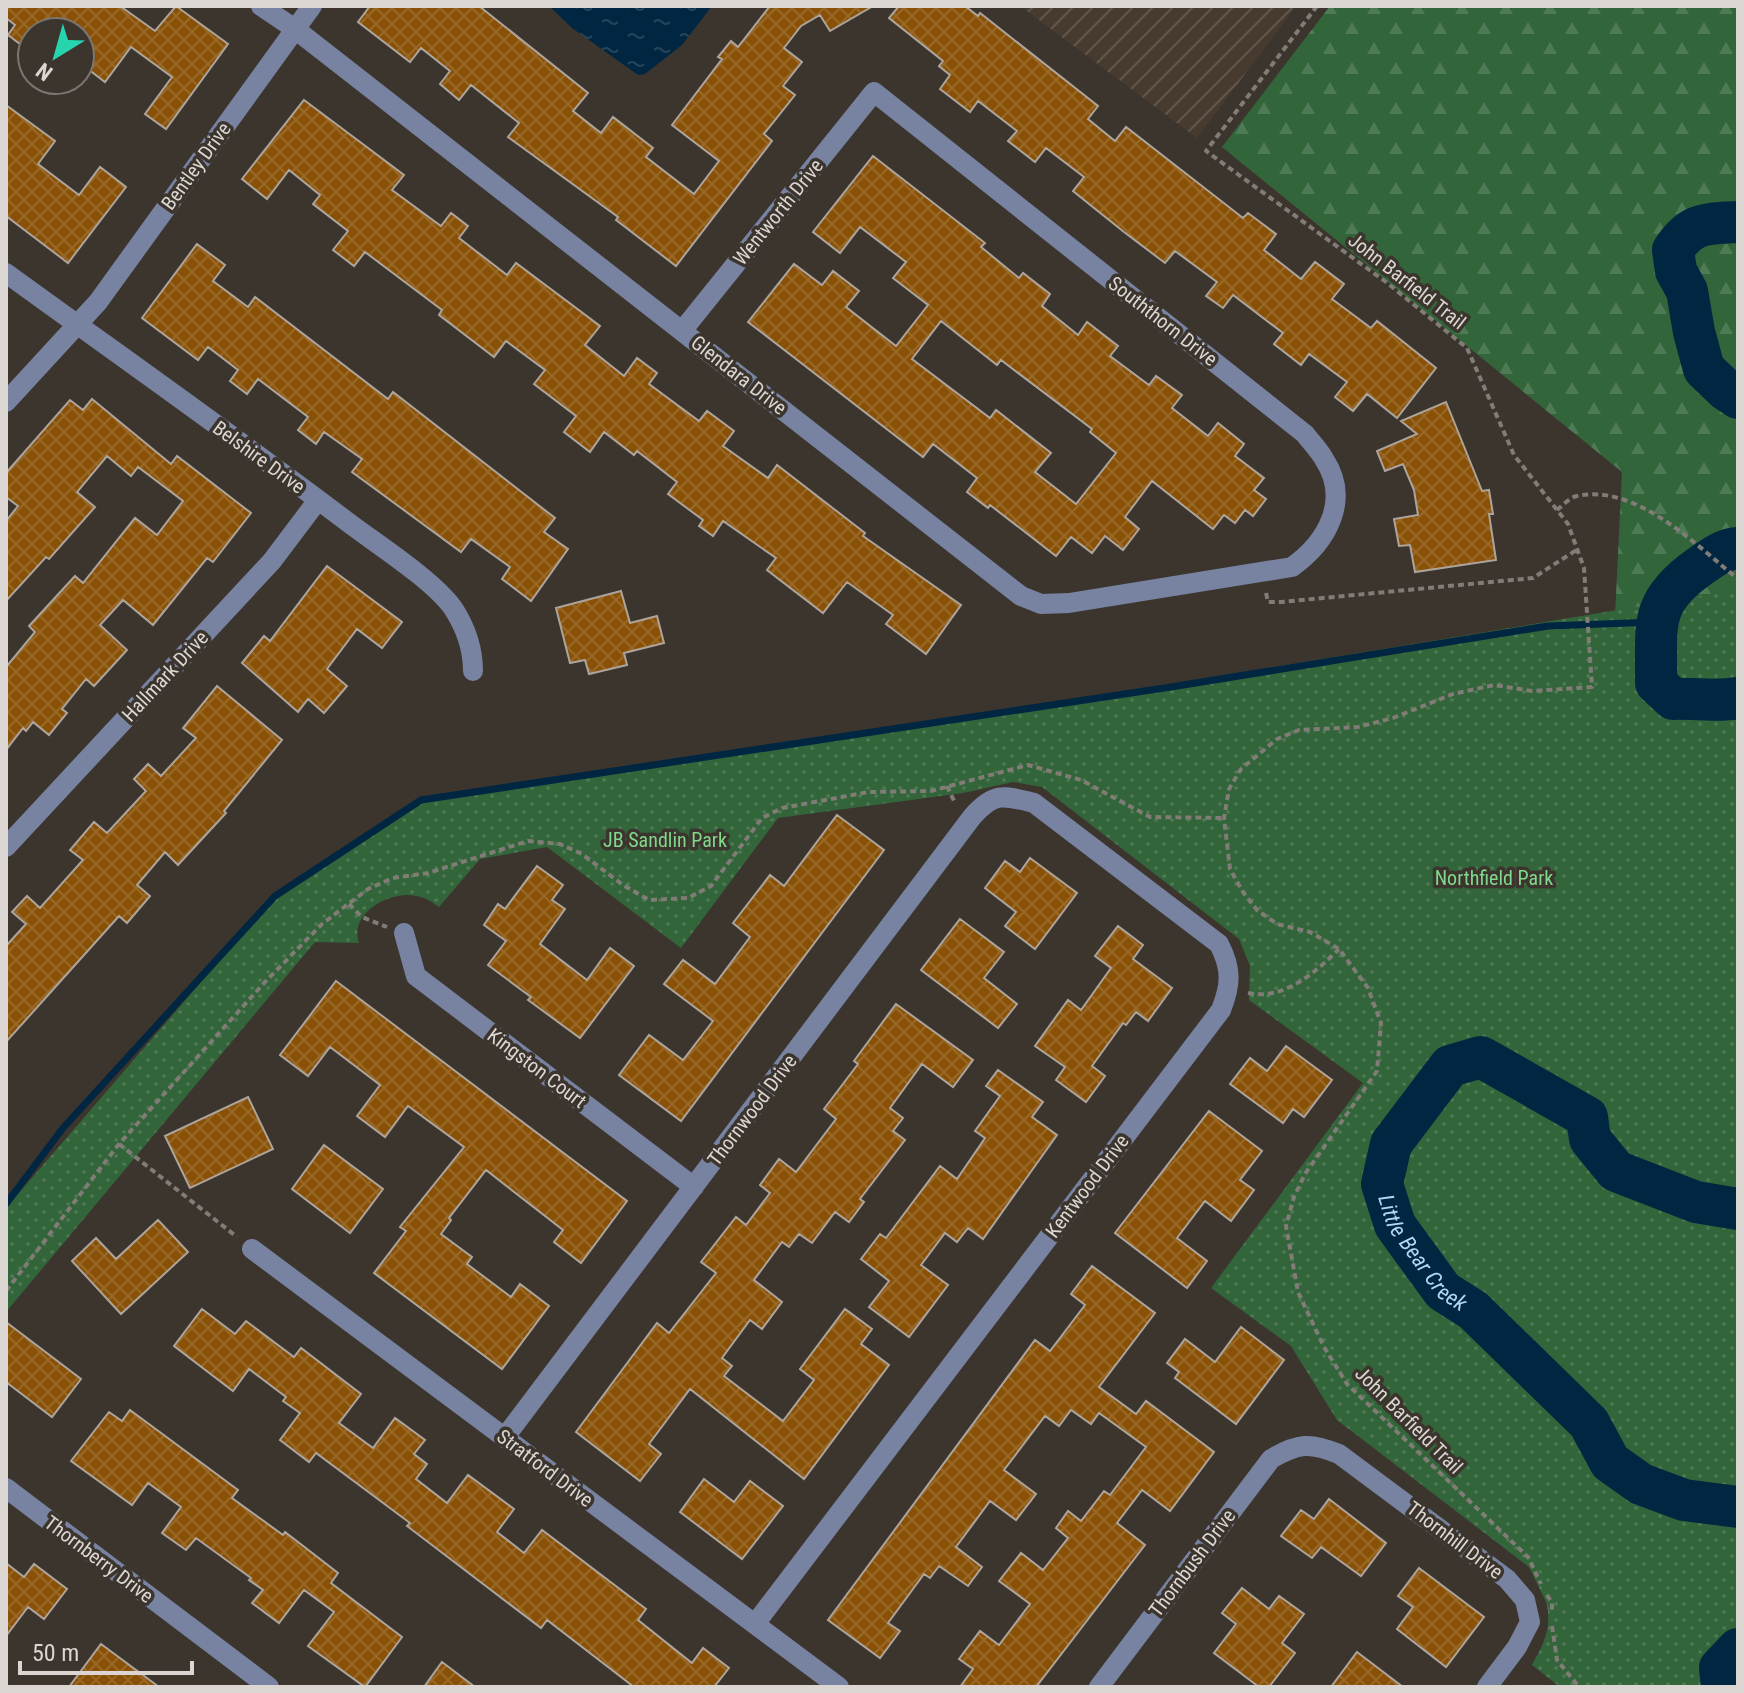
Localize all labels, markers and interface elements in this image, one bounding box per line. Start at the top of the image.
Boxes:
north arrow [16,16,96,96]
text: N [31,58,57,86]
street label: Bentley Drive [156,117,236,215]
street label: Wentworth Drive [728,154,828,270]
street label: John Barfield Trail [1344,228,1470,334]
street label: Souththorn Drive [1104,271,1222,371]
street label: Glendara Drive [686,330,792,420]
street label: Belshire Drive [208,416,310,498]
street label: Hallmark Drive [117,626,213,726]
park label: JB Sandlin Park [603,828,727,852]
park label: Northfield Park [1435,866,1553,890]
street label: Kingston Court [483,1023,591,1113]
street label: Thornwood Drive [702,1050,802,1170]
street label: Kentwood Drive [1040,1130,1134,1242]
water label: Little Bear Creek [1373,1192,1472,1316]
street label: John Barfield Trail [1350,1361,1468,1479]
street label: Stratford Drive [492,1424,598,1512]
street label: Thornhill Drive [1402,1496,1508,1584]
street label: Thornbush Drive [1144,1504,1240,1622]
street label: Thornberry Drive [40,1510,158,1608]
scale bar [20,1625,192,1675]
text: 50 m [32,1639,79,1667]

